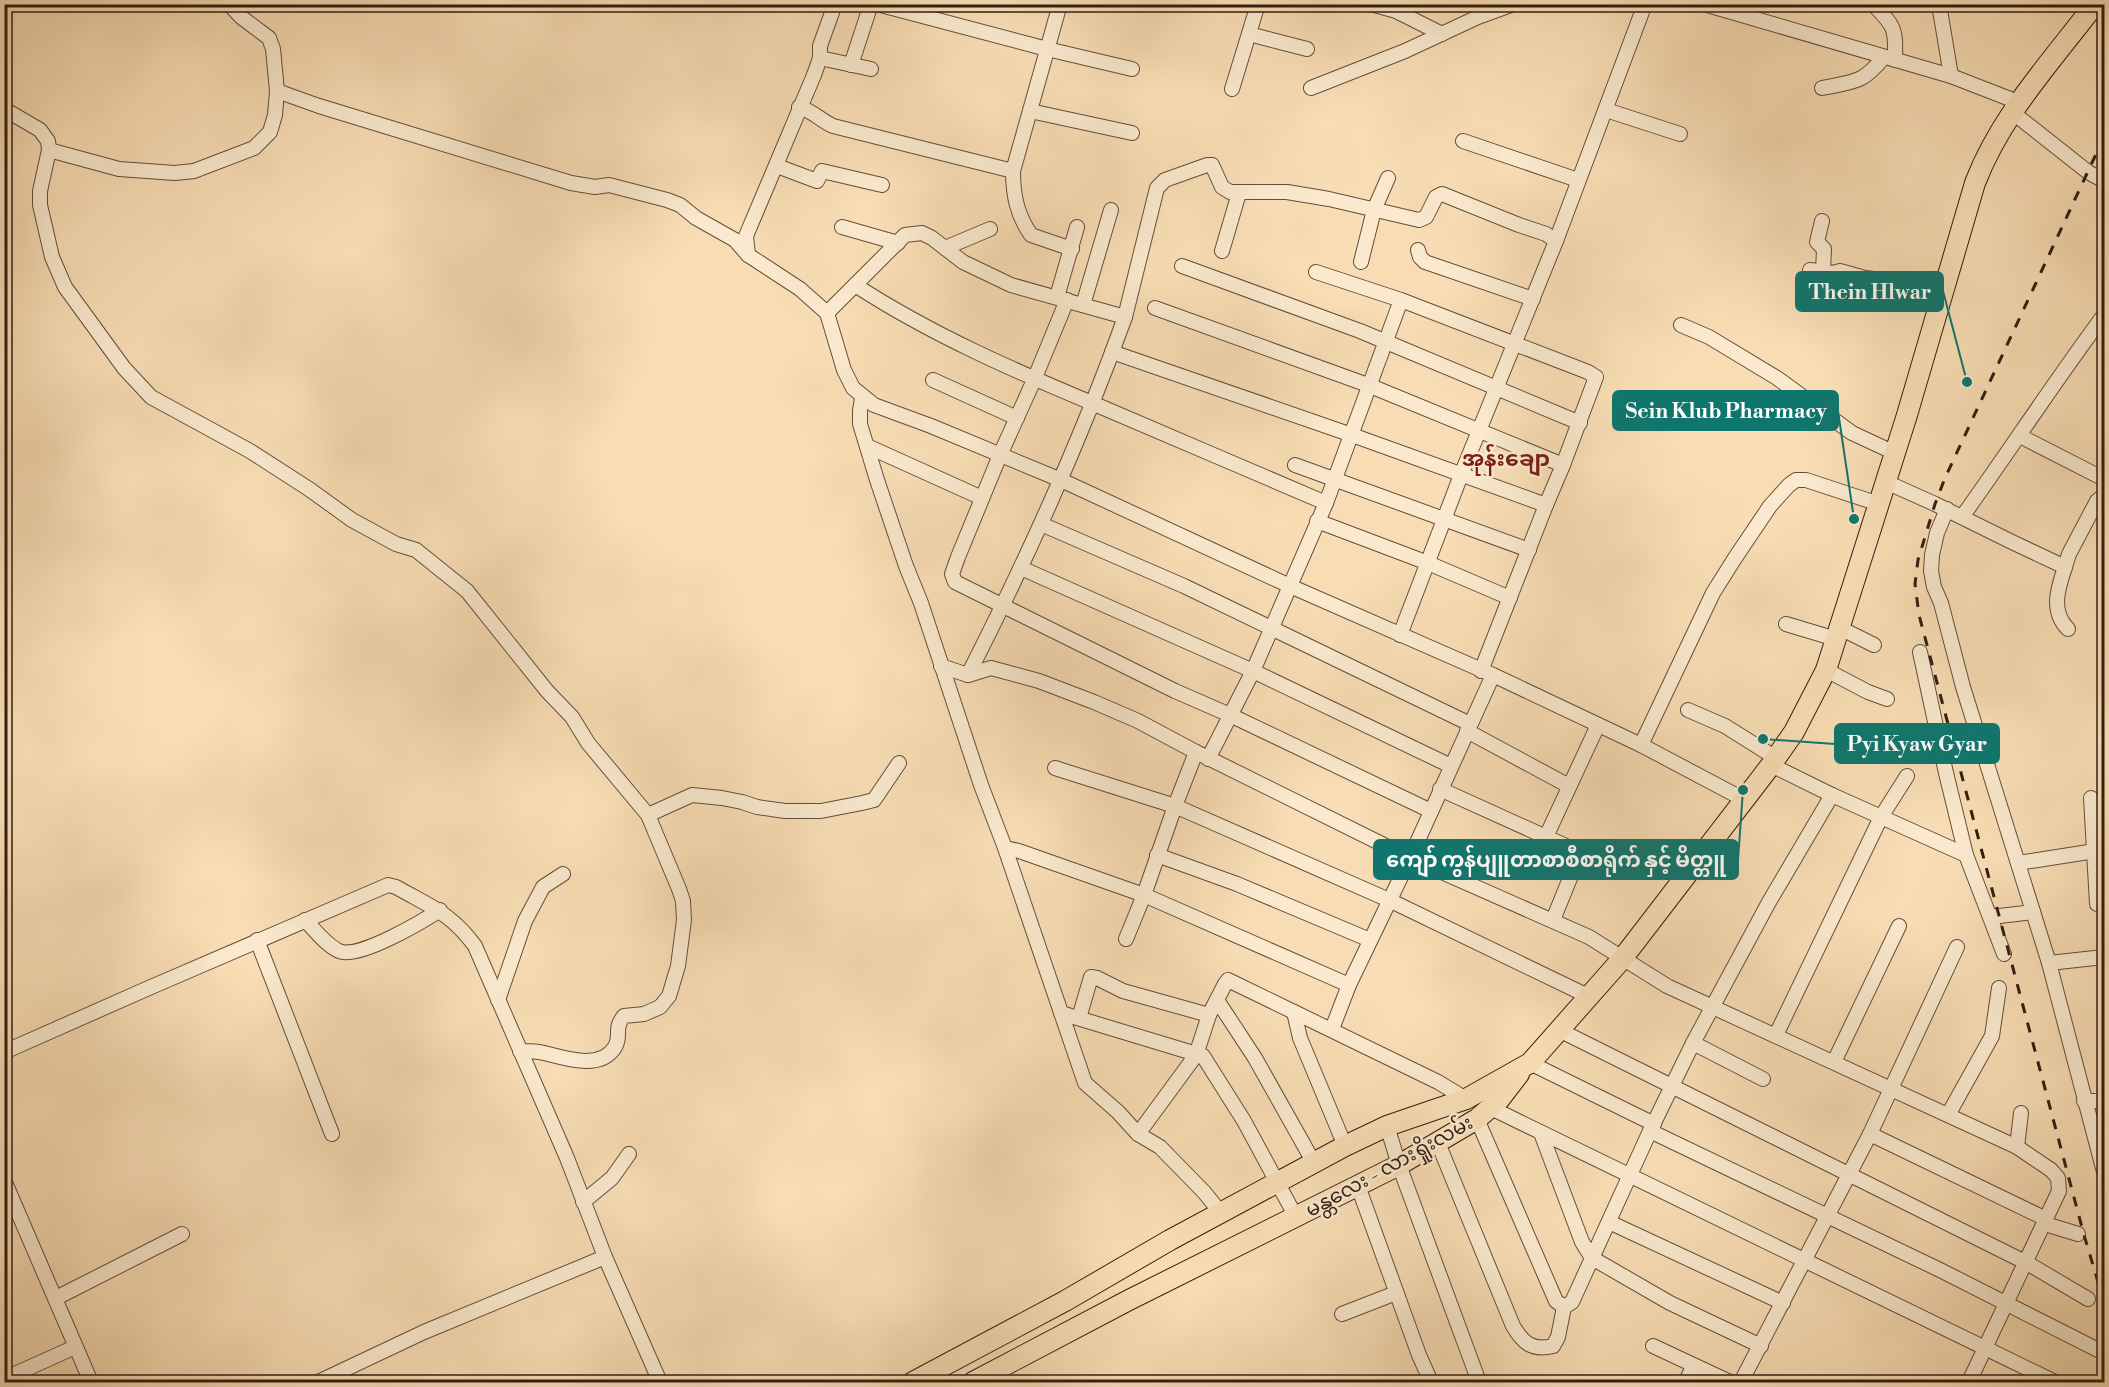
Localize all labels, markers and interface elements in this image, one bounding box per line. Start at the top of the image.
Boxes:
callout: Thein Hlwar [1796,272,1943,311]
text: Thein Hlwar [1809,280,1931,306]
callout: Sein Klub Pharmacy [1613,391,1838,430]
text: Sein Klub Pharmacy [1625,399,1827,425]
district label: အုန်းချော [1462,443,1550,477]
callout: Pyi Kyaw Gyar [1835,724,1999,763]
text: Pyi Kyaw Gyar [1847,732,1987,758]
callout: ကျော် ကွန်ပျူတာစာစီစာရိုက် နှင့် မိတ္တူ [1374,840,1738,879]
text: ကျော် ကွန်ပျူတာစာစီစာရိုက် နှင့် မိတ္တူ [1386,844,1726,878]
street label: မန္တလေး - လားရှိုးလမ်း [1300,1108,1479,1225]

